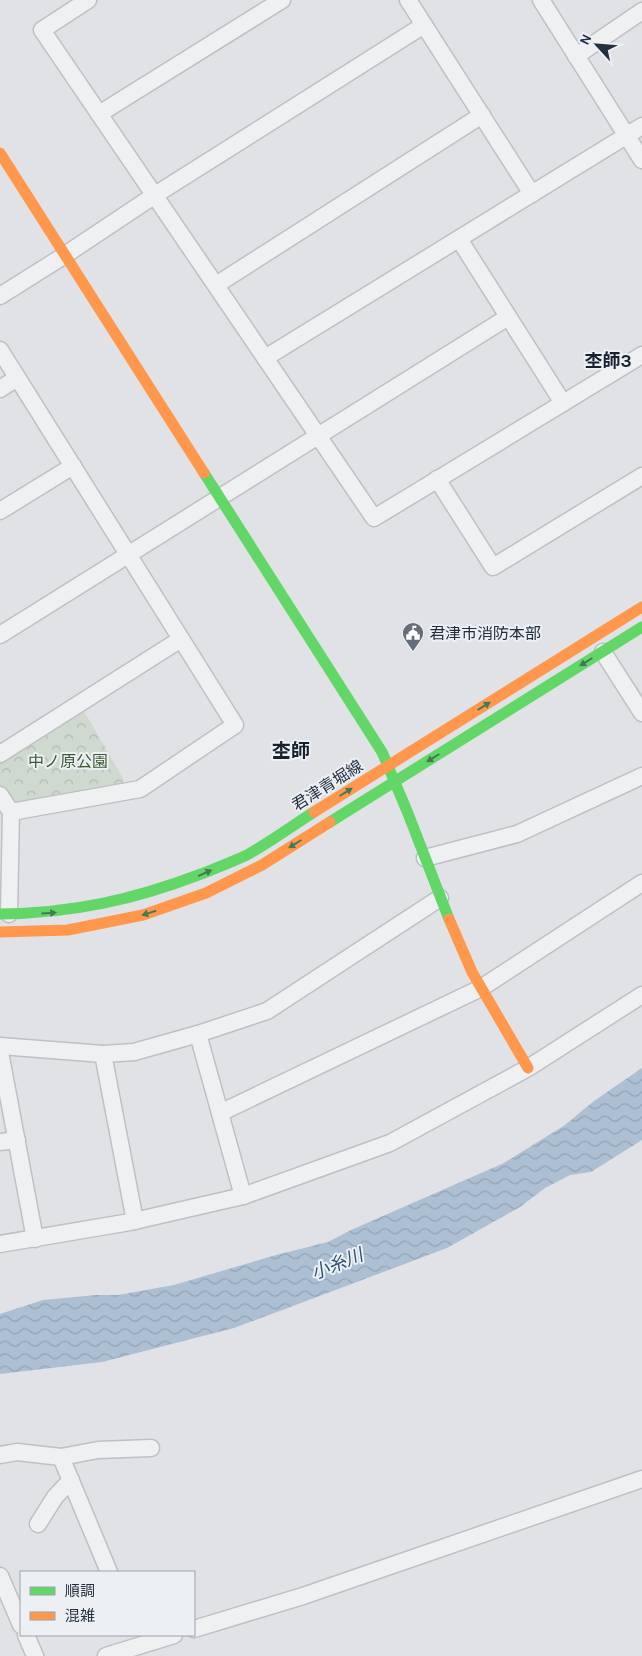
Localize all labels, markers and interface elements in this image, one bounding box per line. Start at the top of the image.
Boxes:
north arrow [572,20,622,70]
text: N [576,31,596,48]
district label: 杢師3 [584,350,632,372]
public building icon: 君津市消防本部 [401,621,425,652]
place label: 君津市消防本部 [429,624,541,643]
one-way arrow [579,658,592,667]
one-way arrow [477,702,490,711]
district label: 杢師 [272,740,310,762]
park label: 中ノ原公園 [28,752,108,771]
one-way arrow [427,753,440,762]
street label: 君津青堀線 [288,756,366,815]
one-way arrow [340,788,353,797]
one-way arrow [289,839,302,849]
one-way arrow [198,869,212,877]
one-way arrow [41,909,57,917]
one-way arrow [141,909,156,917]
water label: 小糸川 [308,1243,368,1284]
legend [20,1571,195,1636]
text: 順調 [65,1582,95,1600]
text: 混雑 [65,1607,95,1625]

